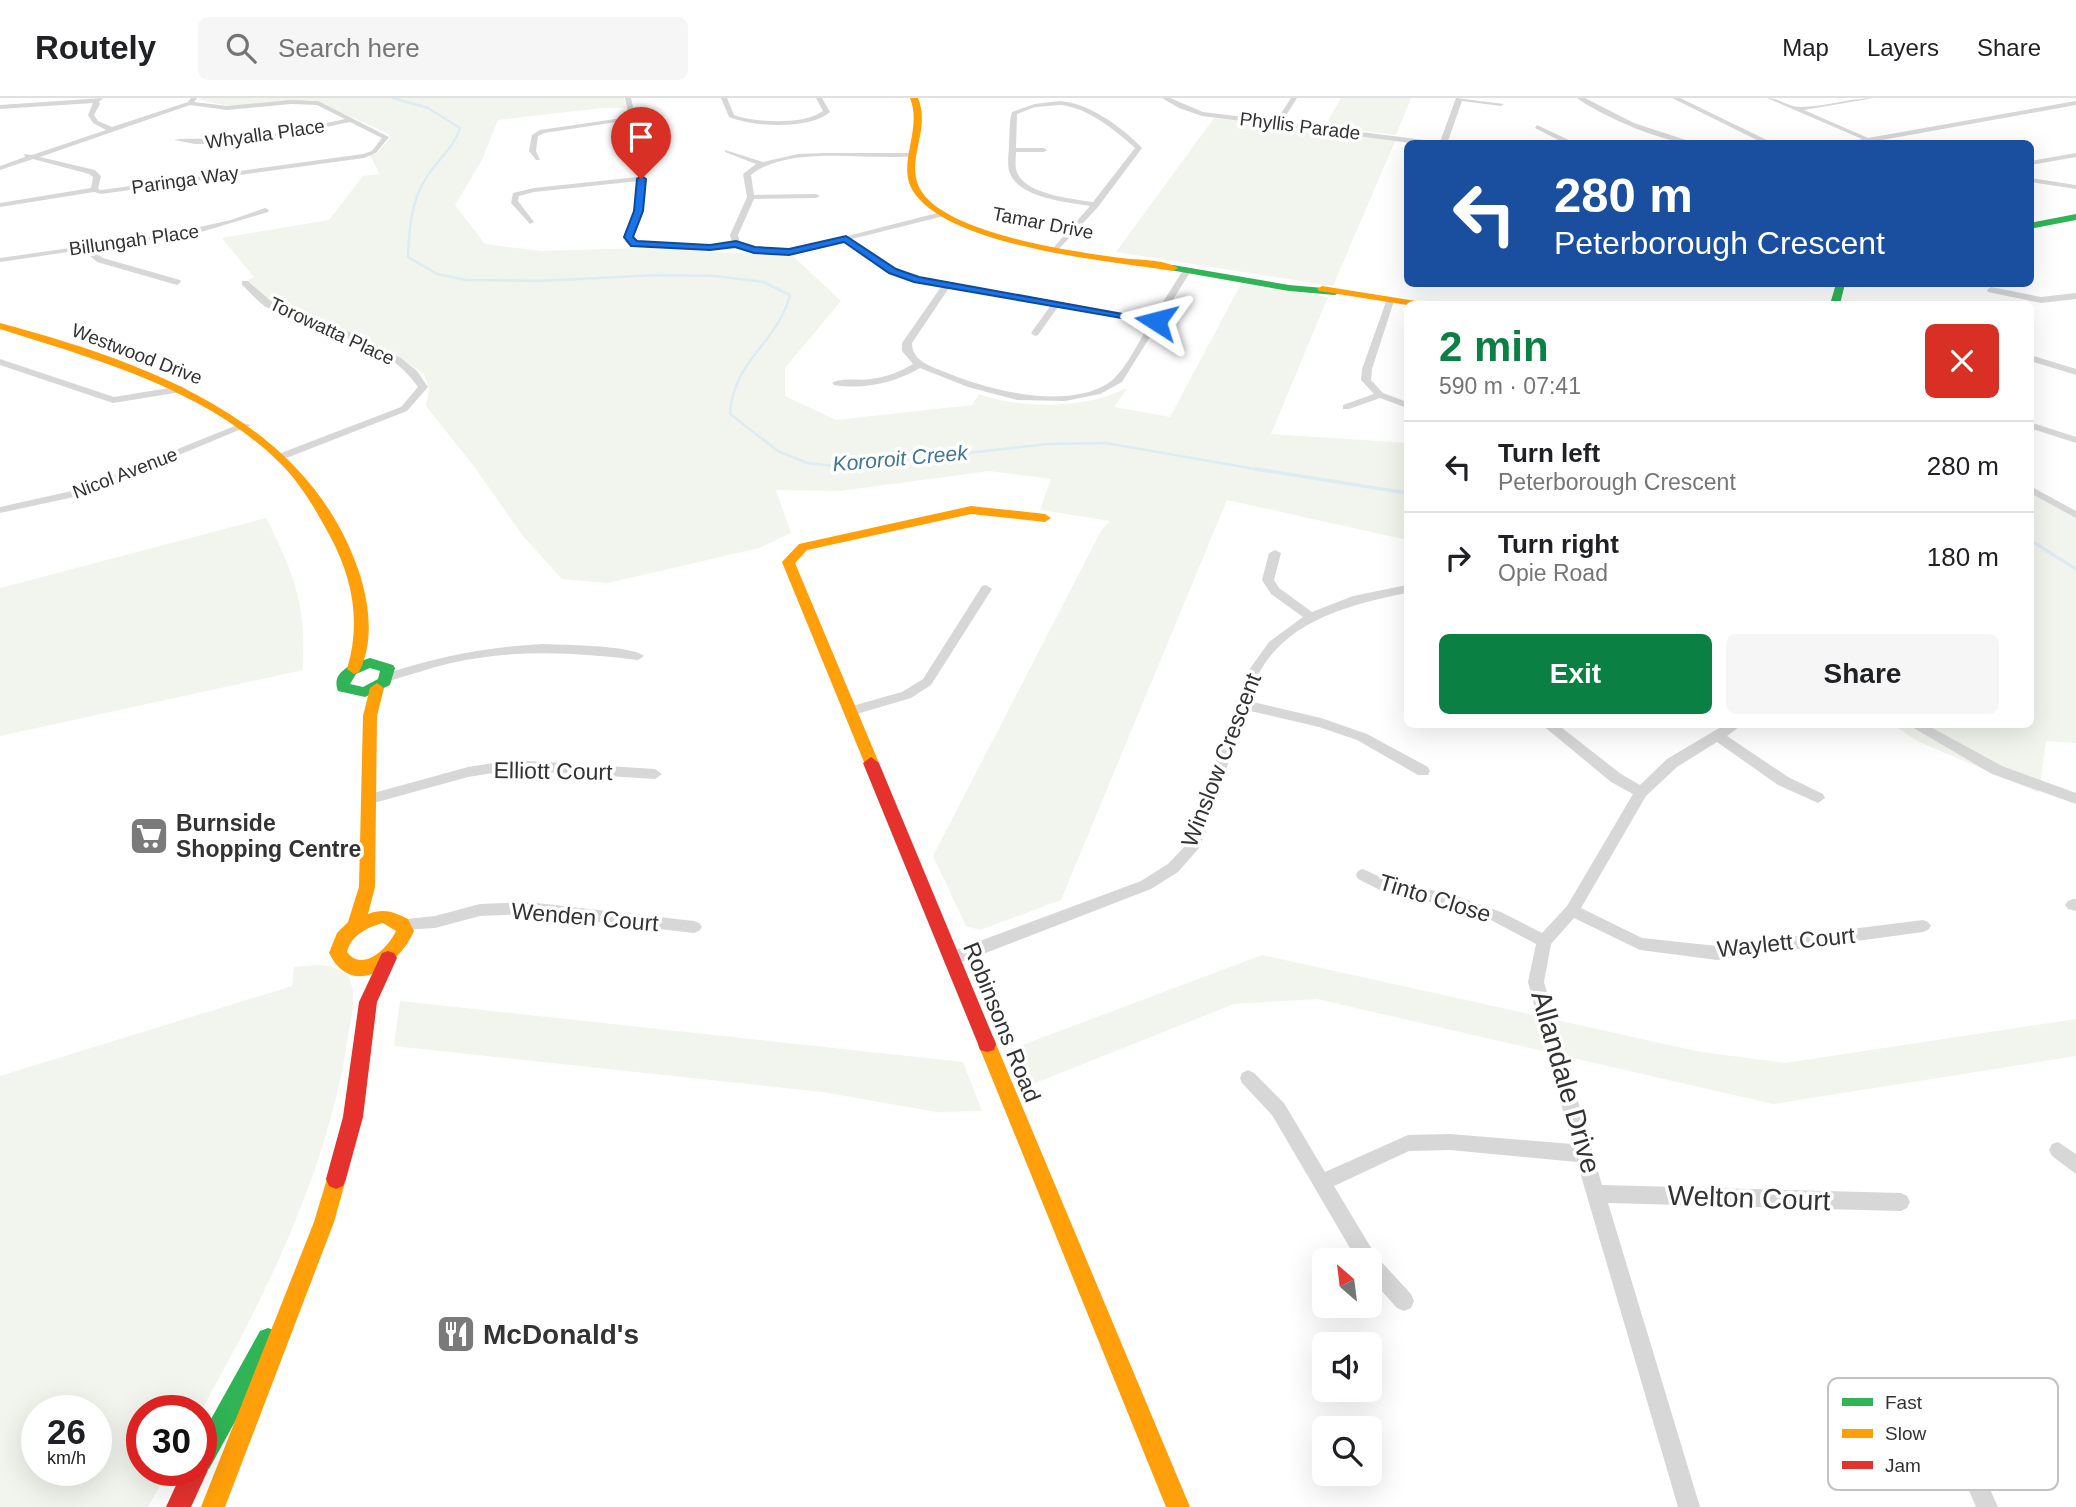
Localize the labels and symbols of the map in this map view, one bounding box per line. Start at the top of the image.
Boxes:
pin [611,107,671,179]
street label: Phyllis Parade [1238,108,1362,144]
street label: Whyalla Place [204,115,326,153]
street label: Paringa Way [130,162,240,198]
street label: Tamar Drive [991,203,1095,243]
street label: Billungah Place [68,220,200,260]
position arrow [1119,284,1193,358]
street label: Torowatta Place [266,293,398,369]
street label: Westwood Drive [69,319,205,389]
water label: Kororoit Creek [832,441,970,475]
street label: Nicol Avenue [70,443,180,503]
street label: Winslow Crescent [1176,669,1266,851]
street label: Elliott Court [493,757,613,785]
place label: Burnside Shopping Centre [176,810,361,862]
supermarket icon: Burnside Shopping Centre [128,815,170,857]
street label: Tinto Close [1376,869,1494,927]
street label: Wenden Court [510,898,660,936]
street label: Waylett Court [1716,922,1857,962]
street label: Robinsons Road [958,938,1046,1106]
street label: Allandale Drive [1525,987,1607,1177]
street label: Welton Court [1667,1180,1831,1216]
north arrow [1312,1248,1382,1318]
restaurant icon: McDonald's [435,1313,477,1355]
place label: McDonald's [483,1319,639,1350]
legend [1828,1378,2058,1490]
text: Fast [1885,1392,1923,1413]
speed limit sign: 30 [126,1395,217,1486]
text: Slow [1885,1423,1926,1444]
text: Jam [1885,1455,1921,1476]

